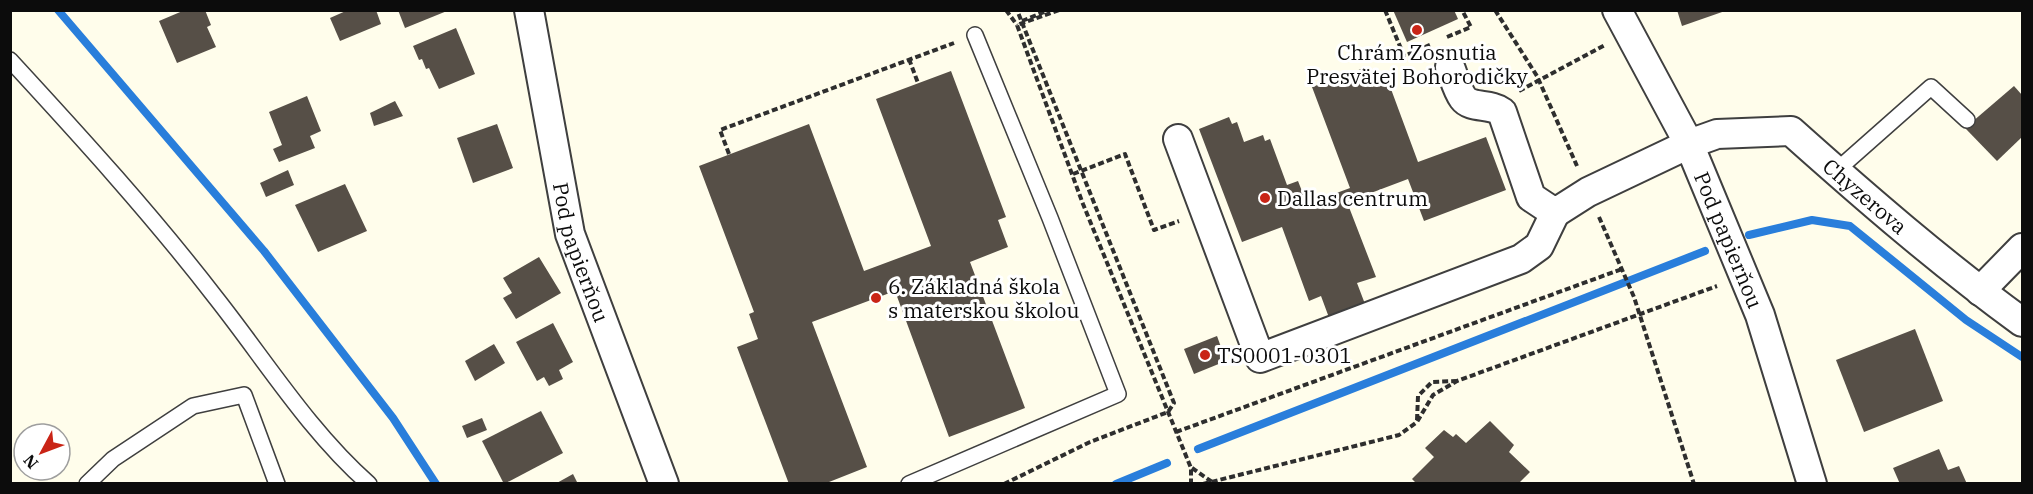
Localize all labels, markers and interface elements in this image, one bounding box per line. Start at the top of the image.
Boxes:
marker: Chrám Zosnutia Presvätej Bohorodičky [1410,23,1424,37]
place label: Chrám Zosnutia Presvätej Bohorodičky [1306,38,1529,90]
street label: Chyzerova [1817,152,1913,240]
street label: Pod papierňou [1688,167,1770,312]
street label: Pod papierňou [547,180,616,326]
place label: Dallas centrum [1277,184,1428,212]
marker: Dallas centrum [1258,191,1272,205]
place label: 6. Základná škola s materskou školou [888,272,1079,324]
marker: 6. Základná škola s materskou školou [869,291,883,305]
place label: TS0001-0301 [1217,341,1352,369]
marker: TS0001-0301 [1198,348,1212,362]
north arrow [12,422,72,482]
text: N [19,451,42,473]

